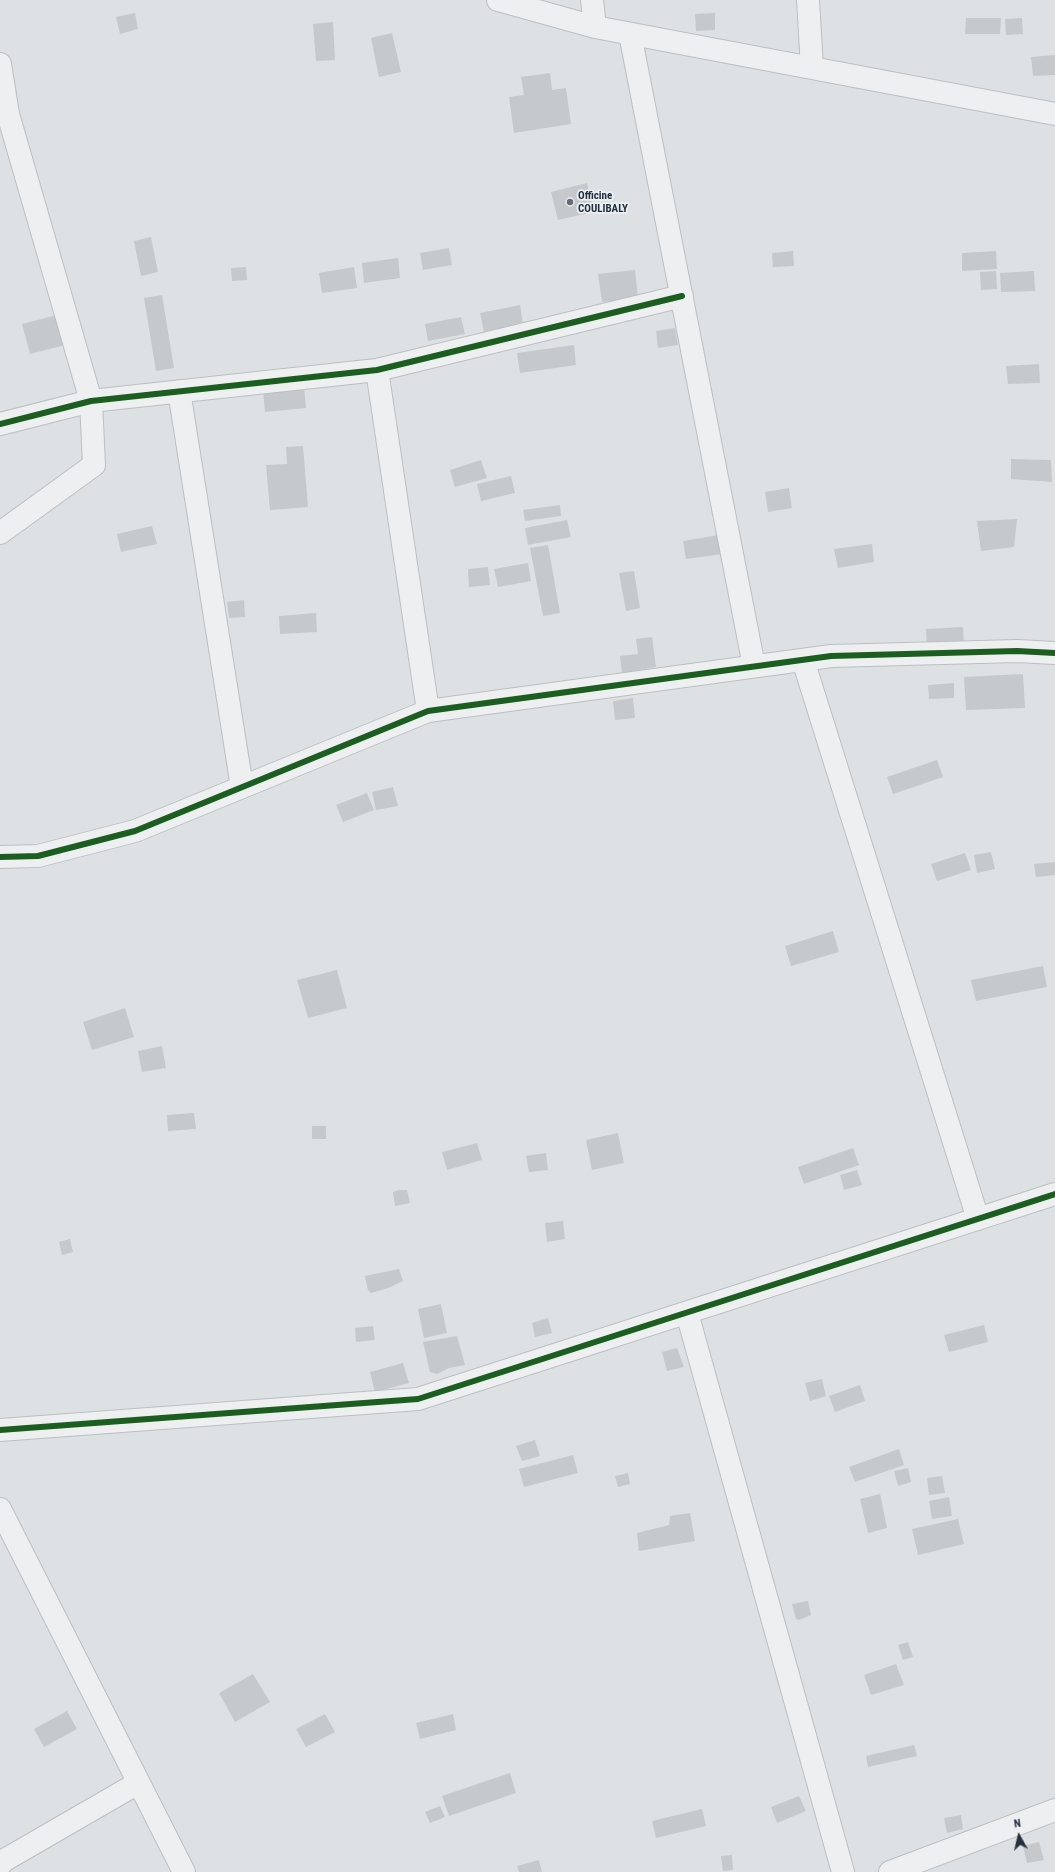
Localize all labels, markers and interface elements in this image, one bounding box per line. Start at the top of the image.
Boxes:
place label: Officine COULIBALY [578,189,628,215]
marker: Officine COULIBALY [565,197,575,207]
north arrow [999,1816,1039,1856]
text: N [1013,1817,1022,1831]

